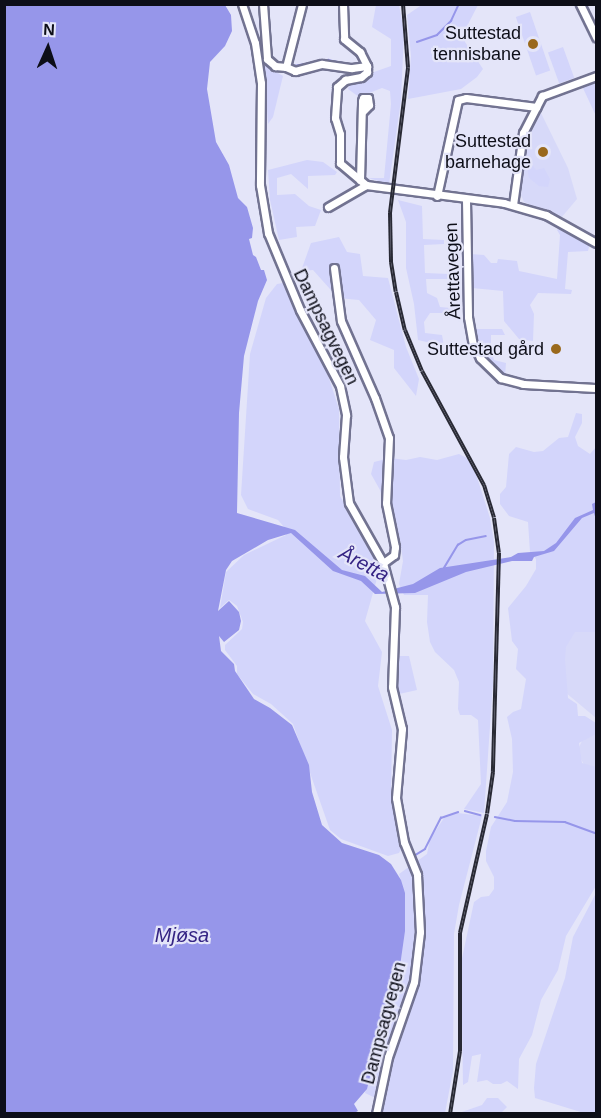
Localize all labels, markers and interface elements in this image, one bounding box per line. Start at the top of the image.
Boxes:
north arrow [18,18,78,78]
text: N [43,21,55,38]
place label: Suttestad tennisbane [433,23,521,66]
marker: Suttestad tennisbane [526,37,540,51]
place label: Suttestad barnehage [445,131,531,174]
marker: Suttestad barnehage [536,145,550,159]
street label: Årettavegen [441,222,465,320]
street label: Dampsagvegen [289,266,363,388]
place label: Suttestad gård [427,338,544,360]
marker: Suttestad gård [549,342,563,356]
water label: Åretta [335,541,393,587]
water label: Mjøsa [155,923,209,947]
street label: Dampsagvegen [357,959,411,1087]

